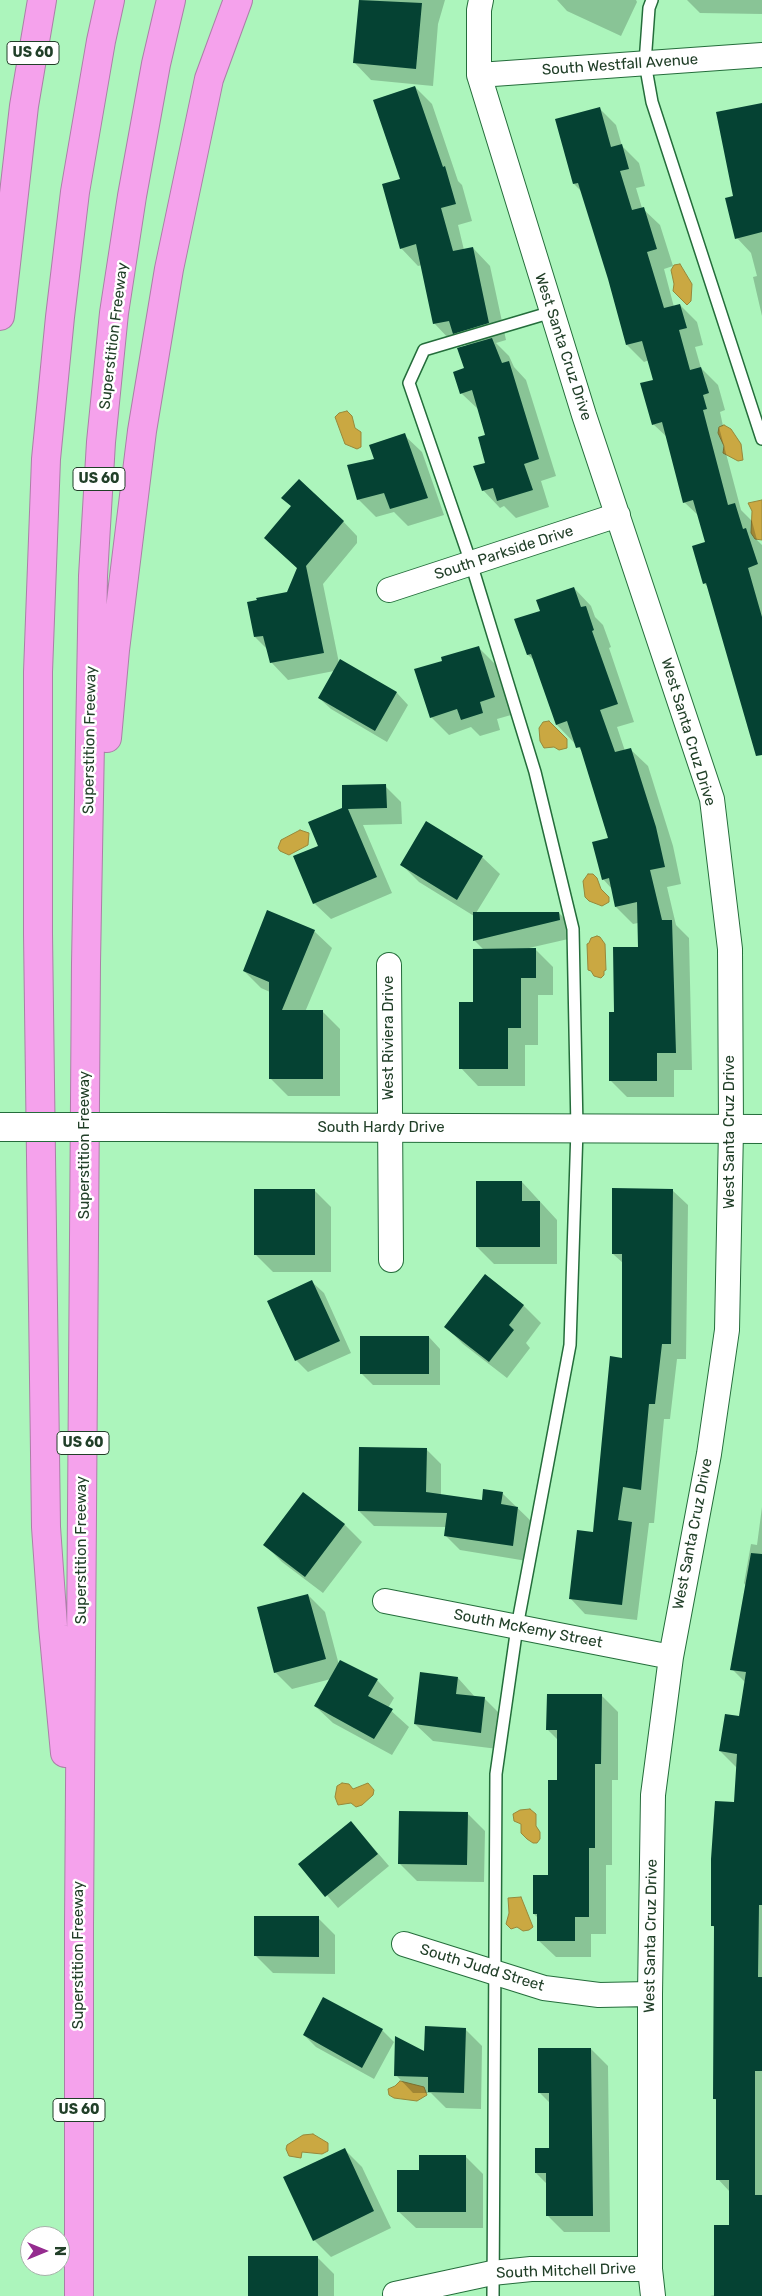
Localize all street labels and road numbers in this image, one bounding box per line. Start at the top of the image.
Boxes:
road number: US 60 [7,42,59,64]
street label: South Westfall Avenue [541,51,699,79]
street label: Superstition Freeway [96,261,132,411]
street label: West Santa Cruz Drive [531,271,595,423]
road number: US 60 [73,468,125,490]
street label: South Parkside Drive [432,522,576,584]
street label: West Santa Cruz Drive [657,656,719,808]
street label: Superstition Freeway [80,666,100,814]
street label: West Riviera Drive [380,976,398,1100]
street label: West Santa Cruz Drive [721,1055,739,1209]
street label: Superstition Freeway [76,1071,94,1219]
street label: South Hardy Drive [317,1119,445,1137]
road number: US 60 [57,1432,109,1455]
street label: West Santa Cruz Drive [669,1457,717,1611]
street label: Superstition Freeway [73,1476,91,1624]
street label: South McKemy Street [452,1606,604,1652]
street label: West Santa Cruz Drive [641,1859,661,2013]
street label: Superstition Freeway [70,1881,88,2029]
street label: South Judd Street [418,1941,546,1995]
road number: US 60 [53,2098,105,2122]
street label: South Mitchell Drive [496,2260,636,2282]

